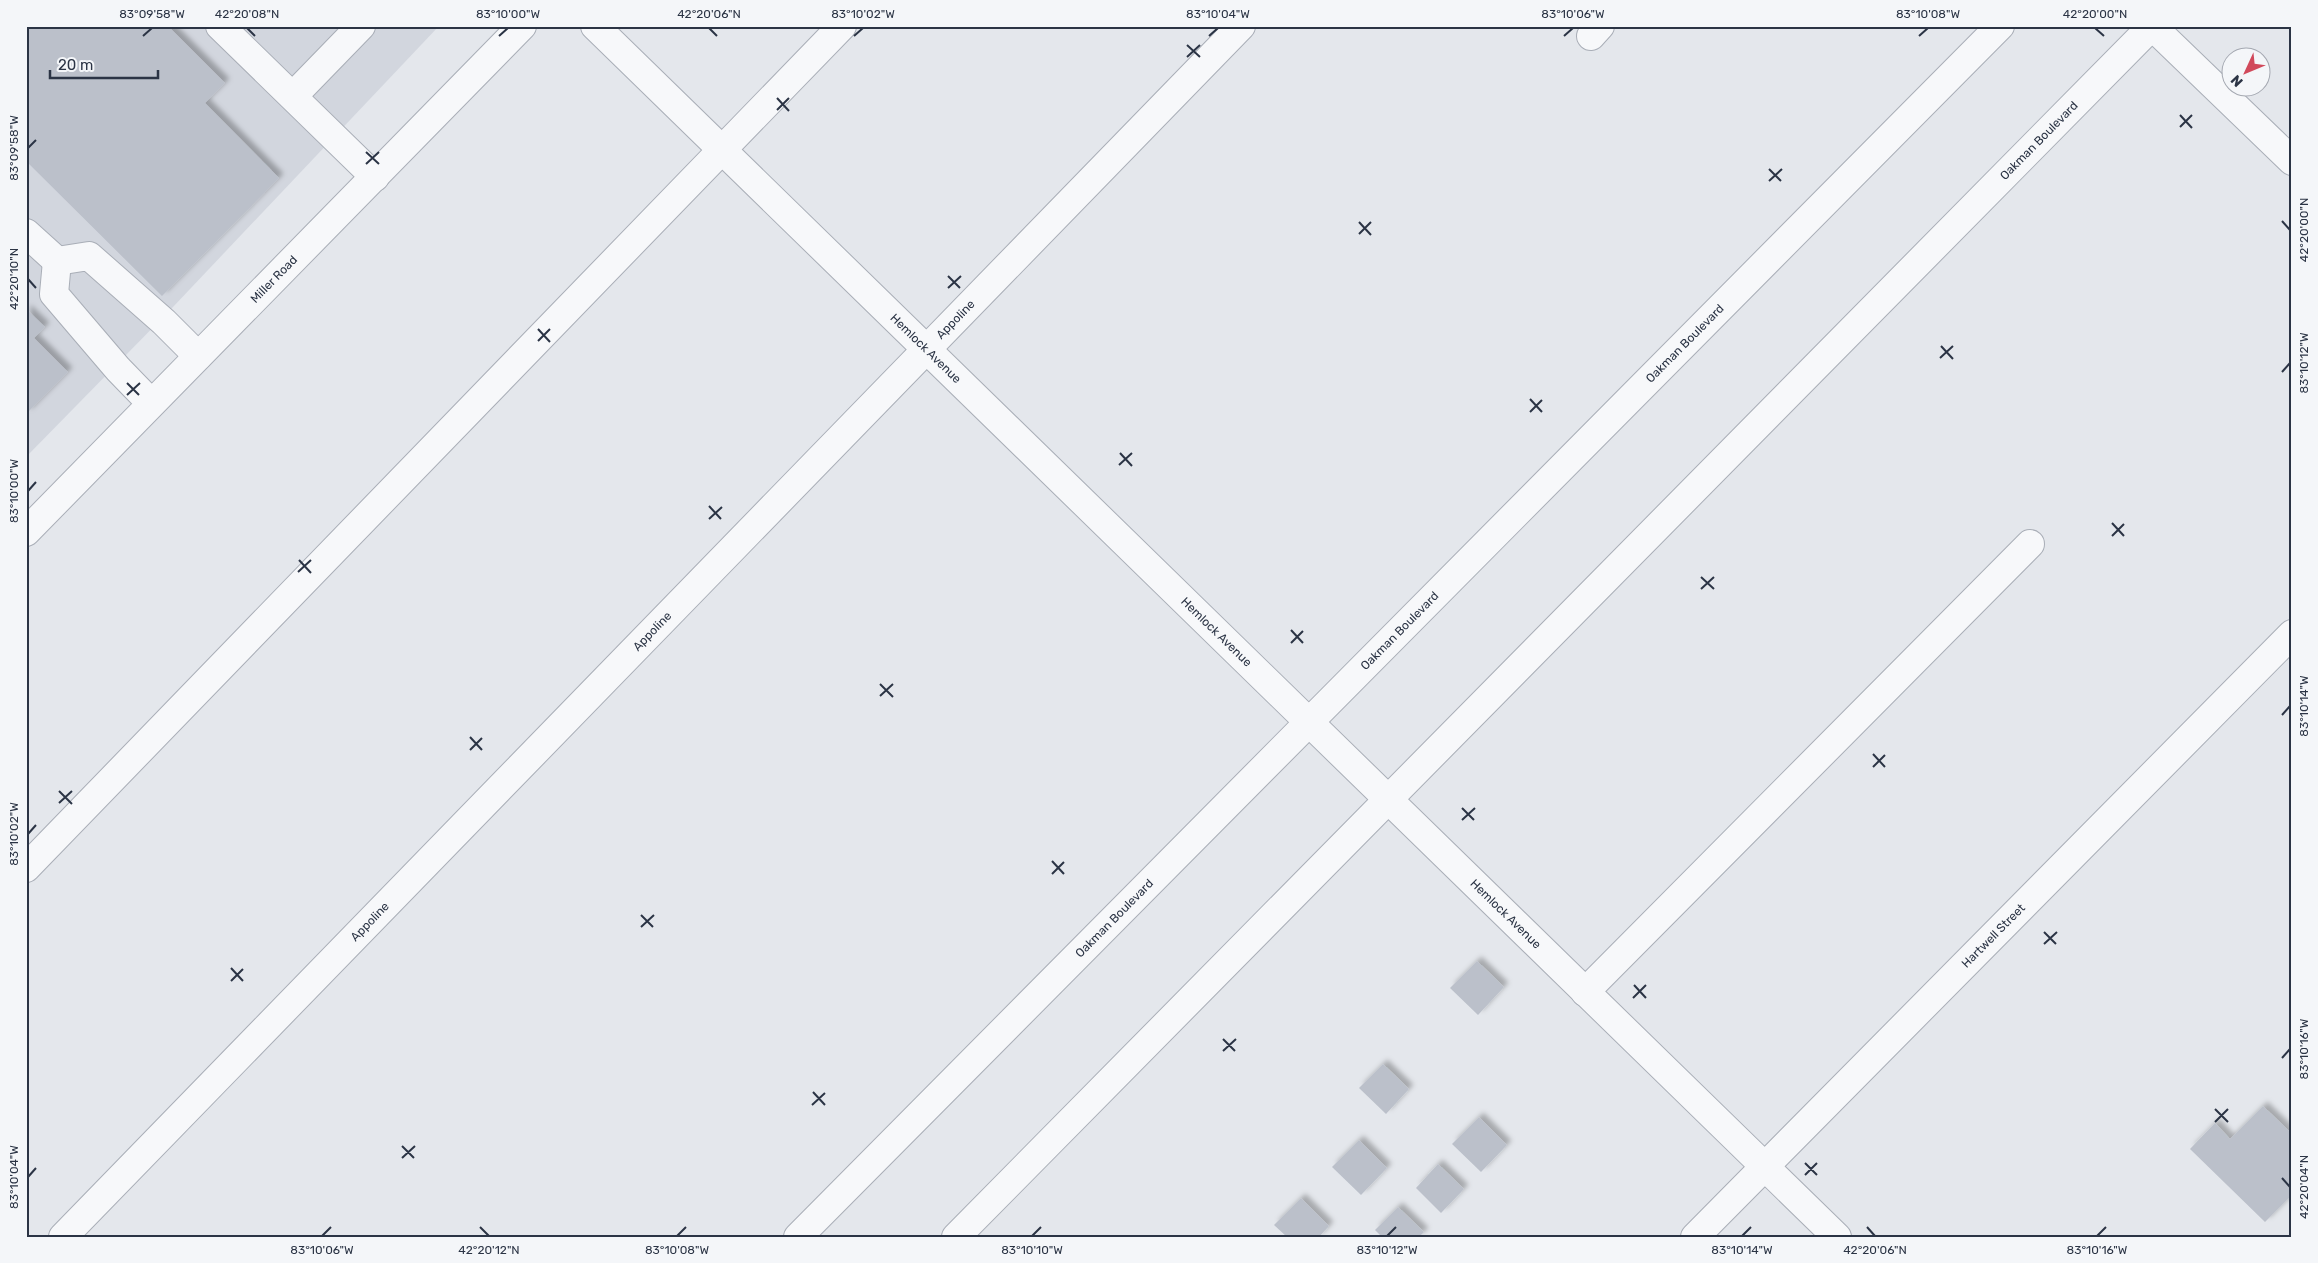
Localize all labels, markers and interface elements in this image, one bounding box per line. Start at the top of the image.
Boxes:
text: 83°09'58"W [119,7,185,21]
text: 42°20'08"N [215,7,279,21]
text: 83°10'00"W [476,7,540,21]
text: 42°20'06"N [677,7,741,21]
text: 83°10'02"W [831,7,895,21]
text: 83°10'04"W [1186,7,1250,21]
text: 83°10'06"W [1541,7,1605,21]
text: 83°10'08"W [1896,7,1960,21]
text: 42°20'00"N [2063,7,2127,21]
scale bar [50,48,158,80]
north arrow [2220,48,2270,98]
text: 20 m [58,56,93,74]
text: N [2227,71,2247,90]
street label: Oakman Boulevard [1997,98,2081,183]
text: 83°09'58"W [7,115,21,181]
text: 42°20'00"N [2297,198,2311,262]
text: 42°20'10"N [7,248,21,310]
street label: Miller Road [248,253,300,306]
street label: Appoline [933,297,978,342]
street label: Oakman Boulevard [1643,301,1727,386]
street label: Hemlock Avenue [888,311,964,386]
text: 83°10'12"W [2297,332,2311,394]
text: 83°10'00"W [7,459,21,523]
street label: Oakman Boulevard [1358,589,1441,673]
street label: Hemlock Avenue [1178,594,1255,670]
street label: Appoline [630,609,675,654]
text: 83°10'14"W [2297,675,2311,737]
text: 83°10'02"W [7,802,21,866]
street label: Oakman Boulevard [1072,876,1156,960]
street label: Hemlock Avenue [1467,876,1544,952]
street label: Appoline [348,899,392,944]
street label: Hartwell Street [1959,901,2028,971]
text: 83°10'16"W [2297,1018,2311,1079]
text: 83°10'04"W [7,1145,21,1209]
text: 42°20'04"N [2297,1155,2311,1219]
text: 83°10'06"W [290,1243,354,1257]
text: 42°20'12"N [458,1243,520,1257]
text: 83°10'08"W [645,1243,709,1257]
text: 83°10'10"W [1001,1243,1063,1257]
text: 83°10'12"W [1356,1243,1418,1257]
text: 83°10'14"W [1711,1243,1773,1257]
text: 42°20'06"N [1843,1243,1907,1257]
text: 83°10'16"W [2067,1243,2128,1257]

